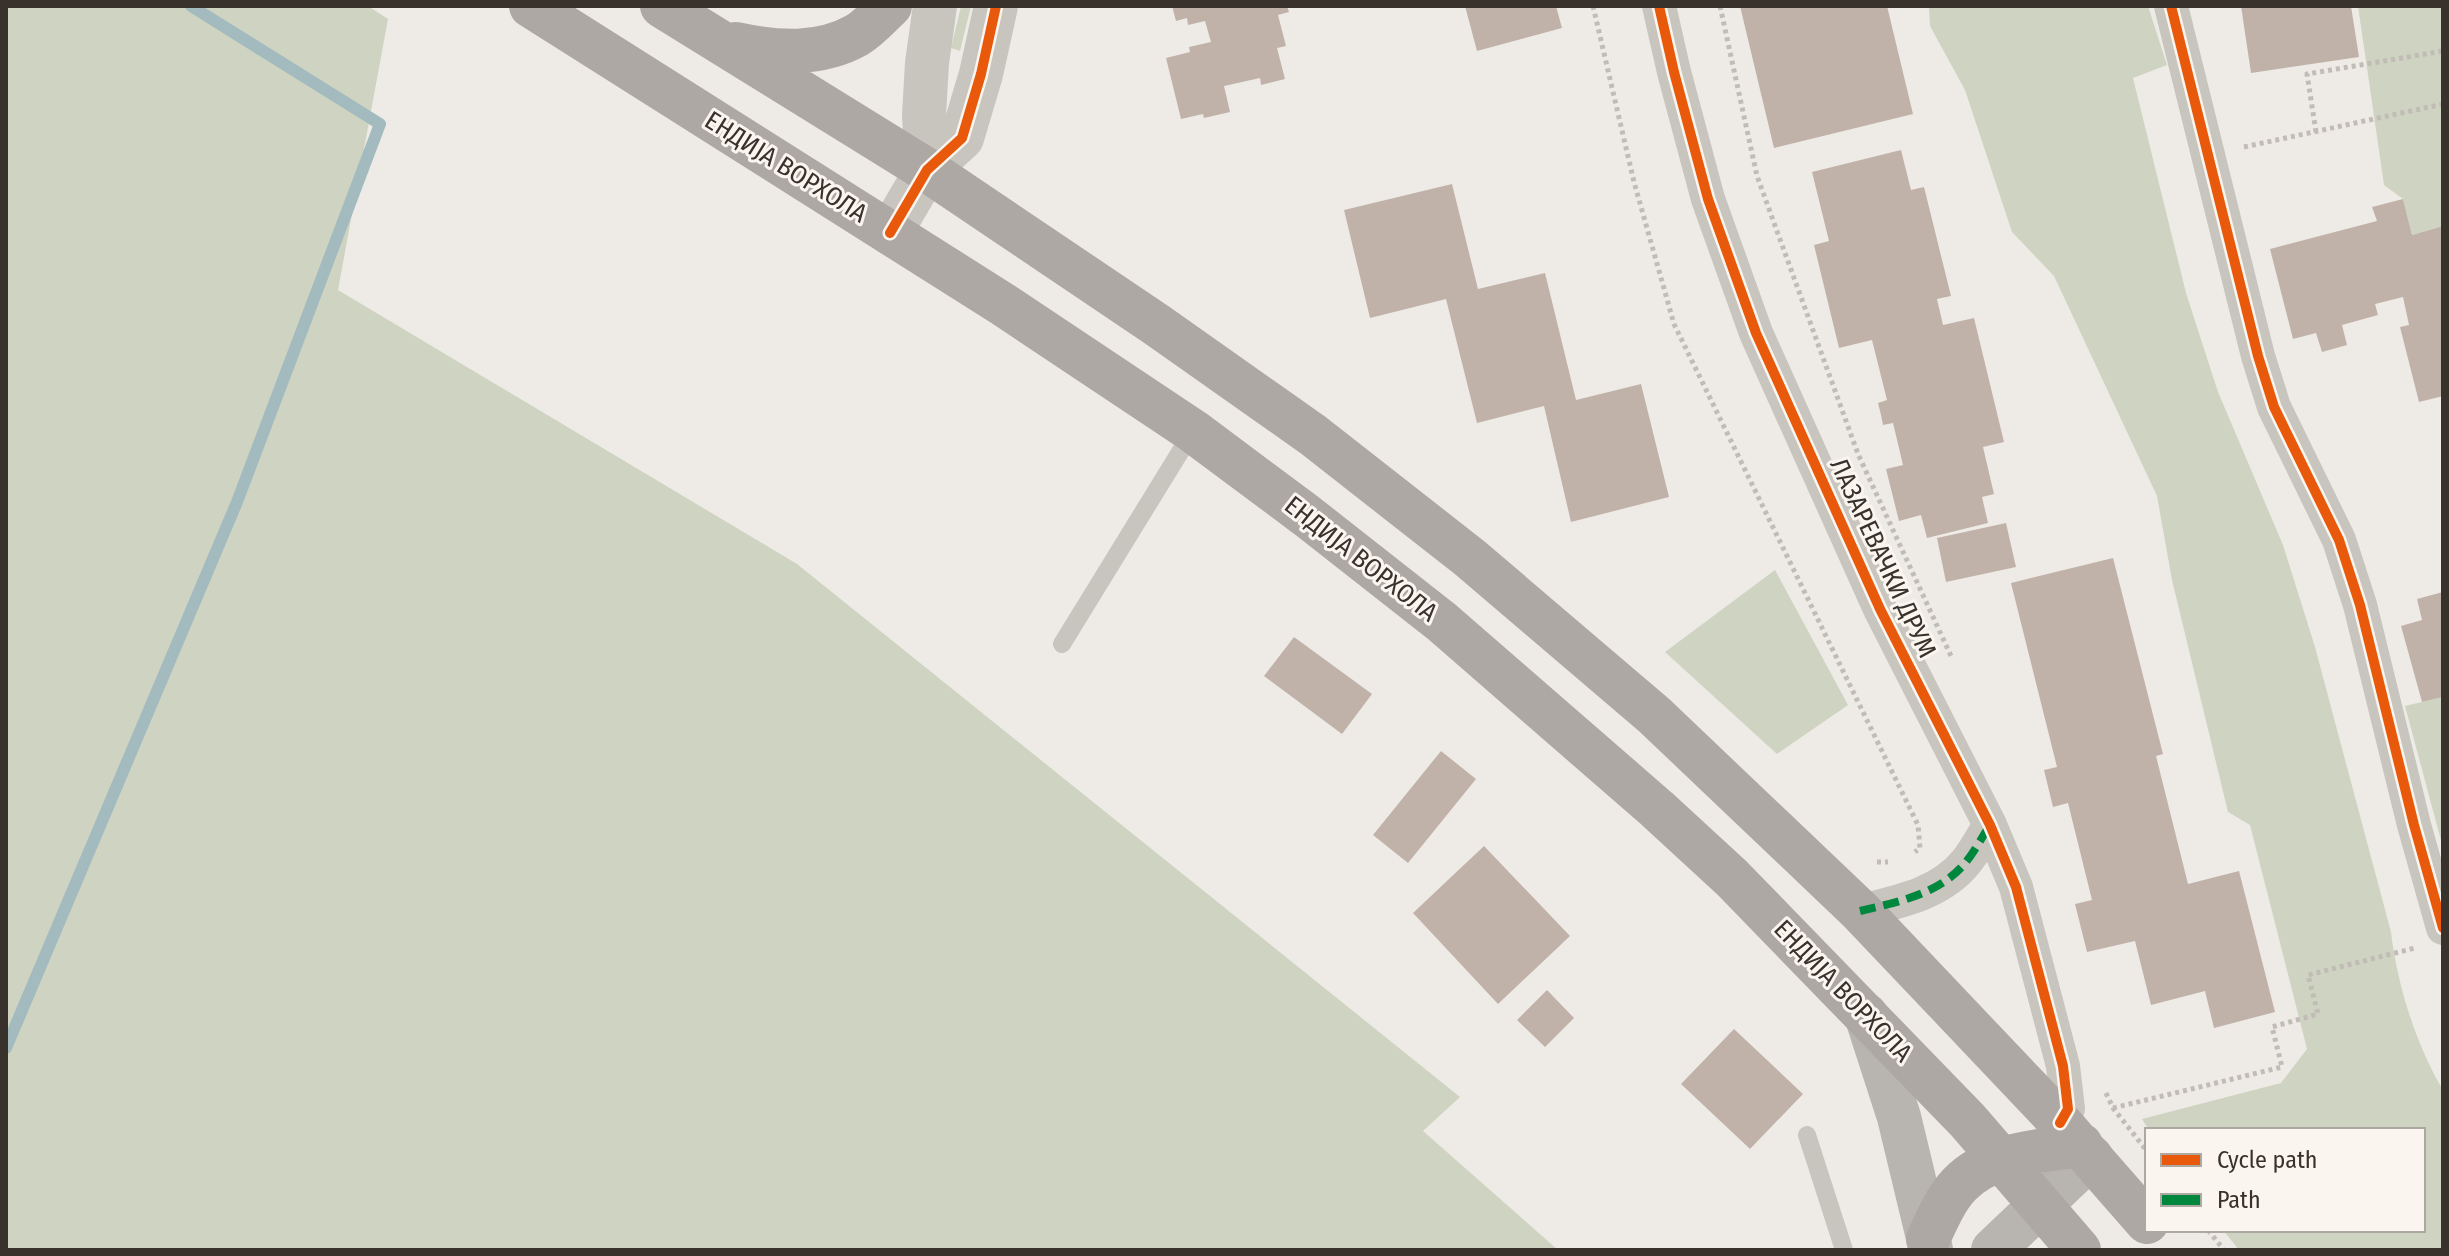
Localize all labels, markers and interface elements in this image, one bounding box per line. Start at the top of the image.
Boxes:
street label: ЕНДИЈА ВОРХОЛА [699,105,873,229]
street label: ЛАЗАРЕВАЧКИ ДРУМ [1823,453,1943,663]
street label: ЕНДИЈА ВОРХОЛА [1278,490,1444,628]
street label: ЕНДИЈА ВОРХОЛА [1767,914,1919,1069]
legend [2145,1128,2425,1232]
text: Cycle path [2217,1146,2317,1174]
text: Path [2217,1186,2261,1214]

